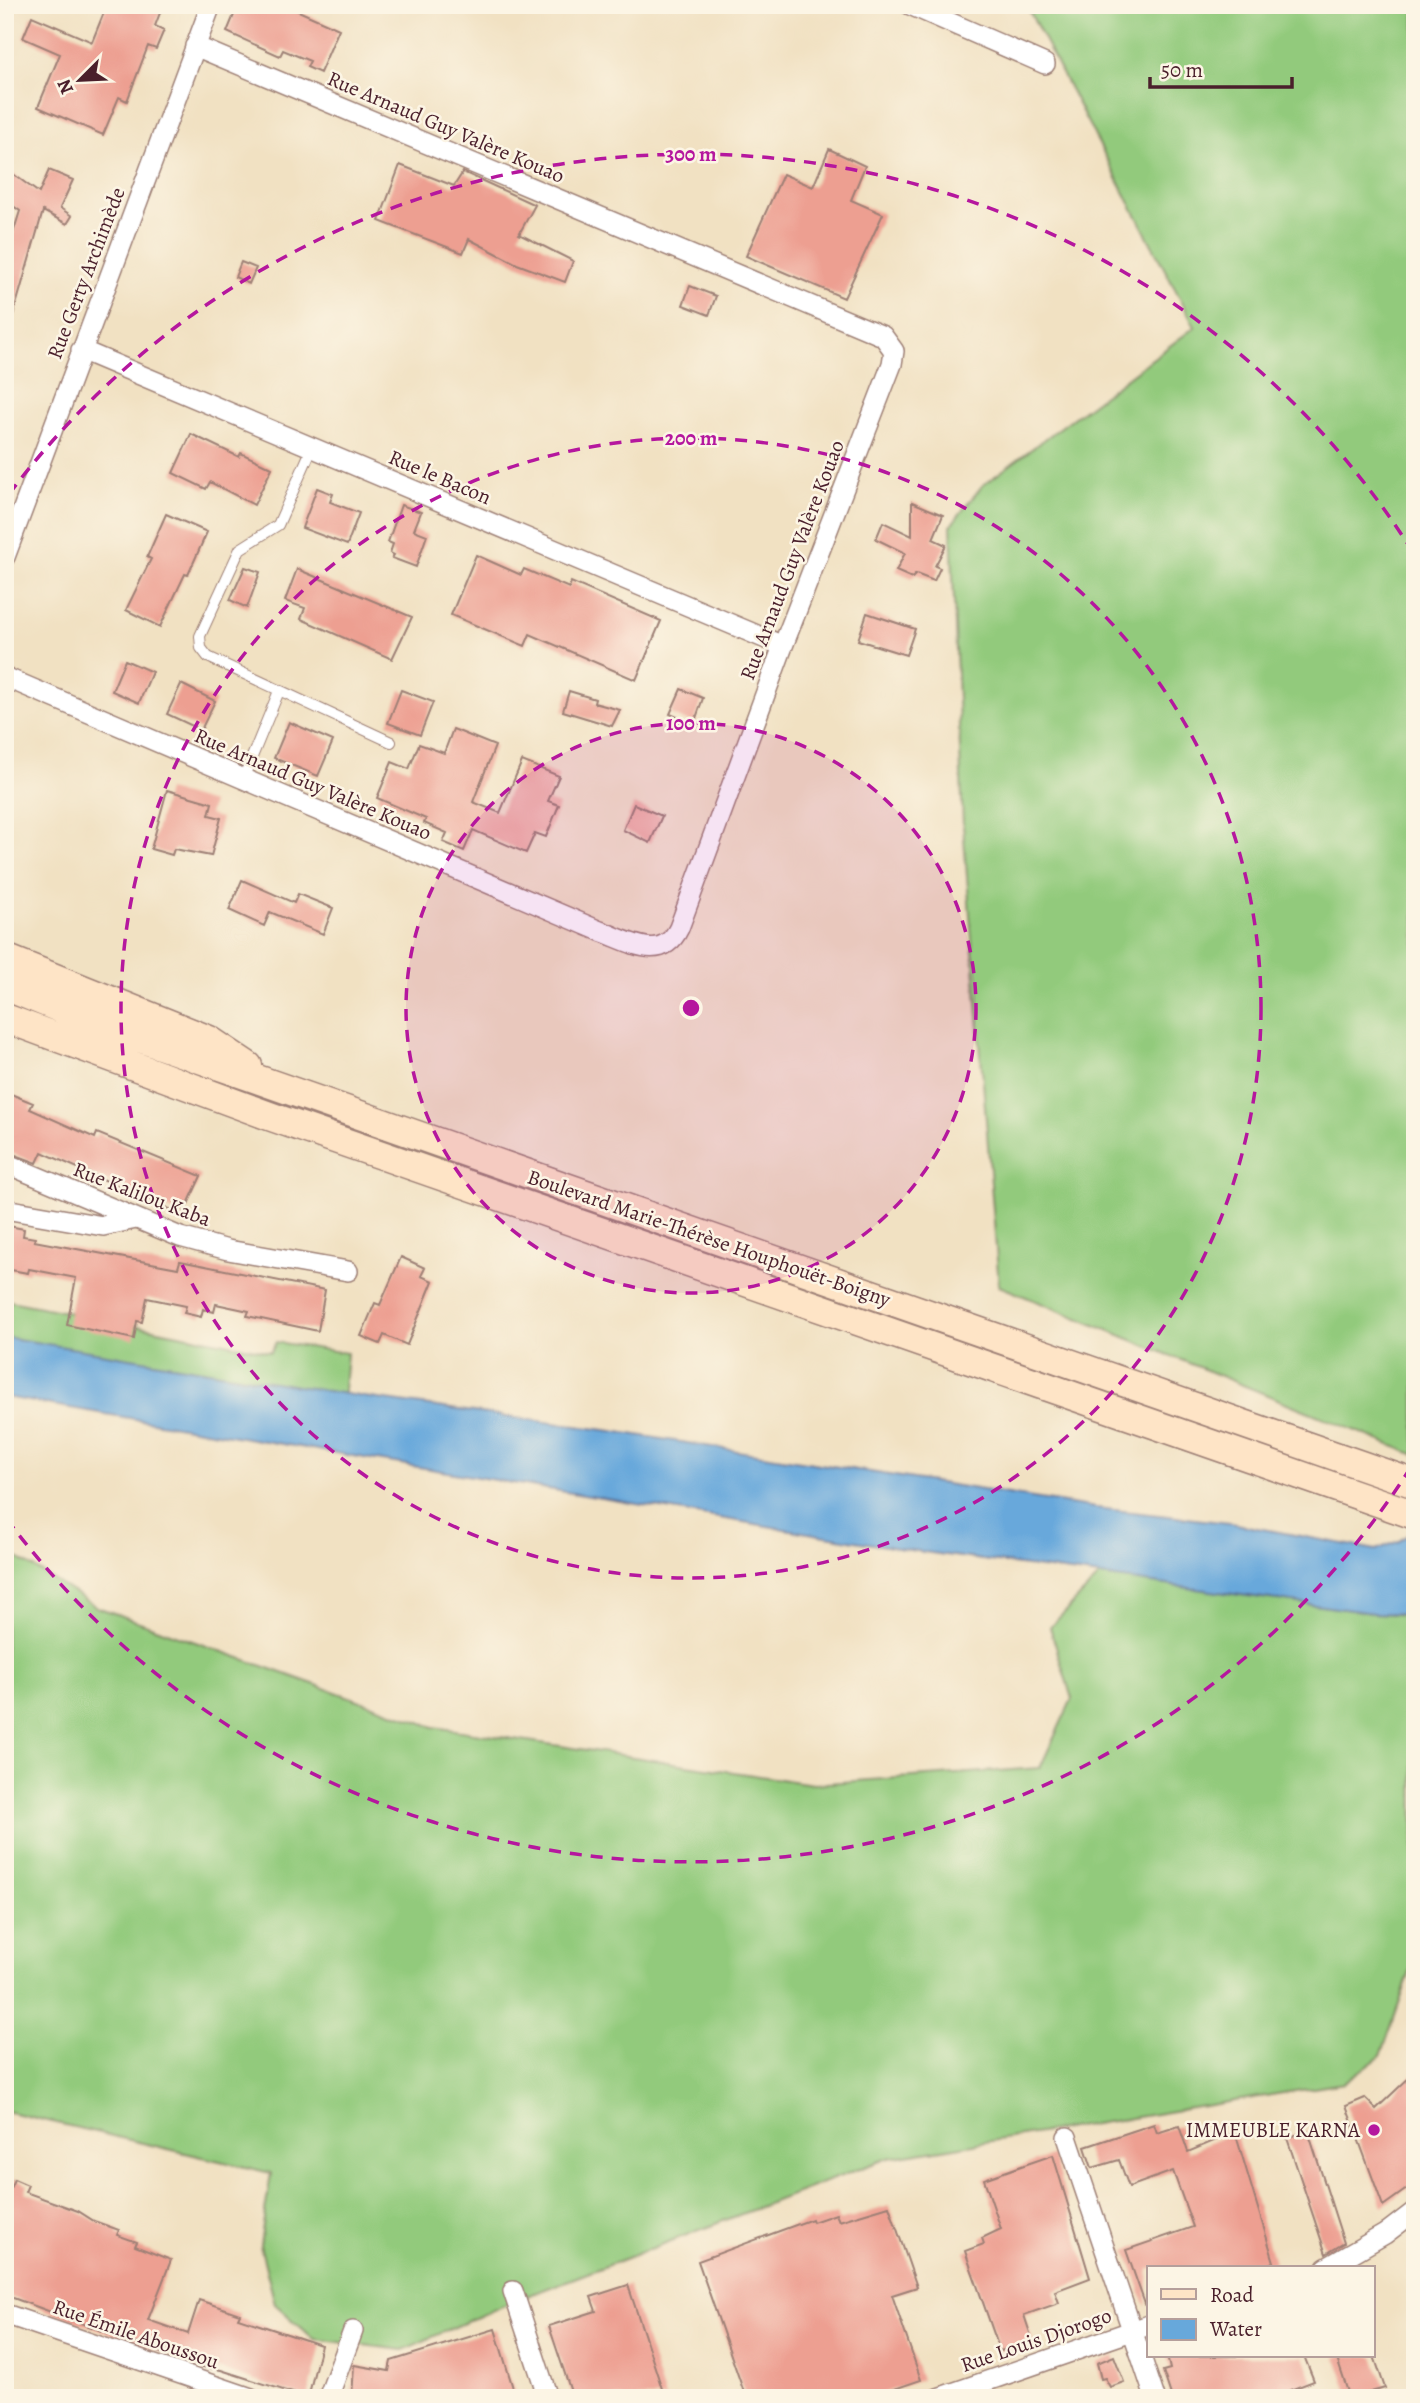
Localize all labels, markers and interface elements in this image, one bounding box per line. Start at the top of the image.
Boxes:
north arrow [46,46,116,116]
scale bar [1150,46,1292,90]
text: 50 m [1161,56,1203,84]
street label: Rue Arnaud Guy Valère Kouao [323,64,569,190]
text: N [51,75,80,98]
text: 300 m [665,140,717,168]
street label: Rue Gerty Archimède [40,183,132,363]
text: 200 m [665,424,718,452]
street label: Rue Arnaud Guy Valère Kouao [733,436,851,684]
street label: Rue le Bacon [384,443,496,511]
text: 100 m [666,709,716,737]
street label: Rue Arnaud Guy Valère Kouao [190,721,436,847]
centre of rings [679,996,703,1020]
street label: Rue Kalilou Kaba [69,1155,215,1233]
street label: Boulevard Marie-Thérèse Houphouët-Boigny [524,1163,895,1314]
place label: IMMEUBLE KARNA [1186,2116,1361,2144]
marker: IMMEUBLE KARNA [1366,2122,1382,2138]
legend [1147,2266,1374,2358]
text: Road [1210,2281,1254,2309]
street label: Rue Émile Aboussou [49,2292,223,2376]
street label: Rue Louis Djorogo [957,2301,1115,2379]
text: Water [1209,2315,1262,2343]

